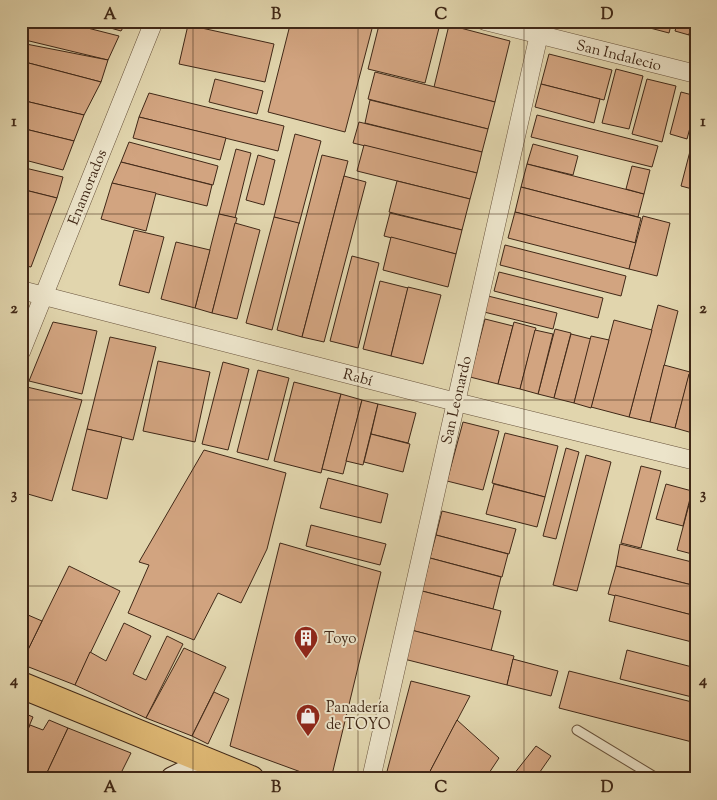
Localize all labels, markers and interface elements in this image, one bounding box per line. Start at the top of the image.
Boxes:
text: A [104,4,117,27]
text: B [271,4,281,27]
text: C [435,4,448,27]
text: D [601,4,614,27]
street label: San Indalecio [574,36,663,77]
text: 1 [11,111,17,134]
text: 1 [700,111,706,134]
street label: Enamorados [64,146,113,229]
text: 2 [10,298,18,321]
text: 2 [699,298,707,321]
street label: San Leonardo [437,354,478,446]
street label: Rabí [340,364,375,392]
text: 3 [11,484,18,507]
text: 3 [700,484,707,507]
building icon: Toyo [293,625,319,659]
place label: Toyo [324,629,356,650]
text: 4 [9,670,18,693]
text: 4 [698,670,707,693]
place label: Panadería de TOYO [326,698,391,736]
shop icon: Panadería de TOYO [295,703,321,737]
text: A [104,777,117,800]
text: B [271,777,281,800]
text: C [435,777,448,800]
text: D [601,777,614,800]

